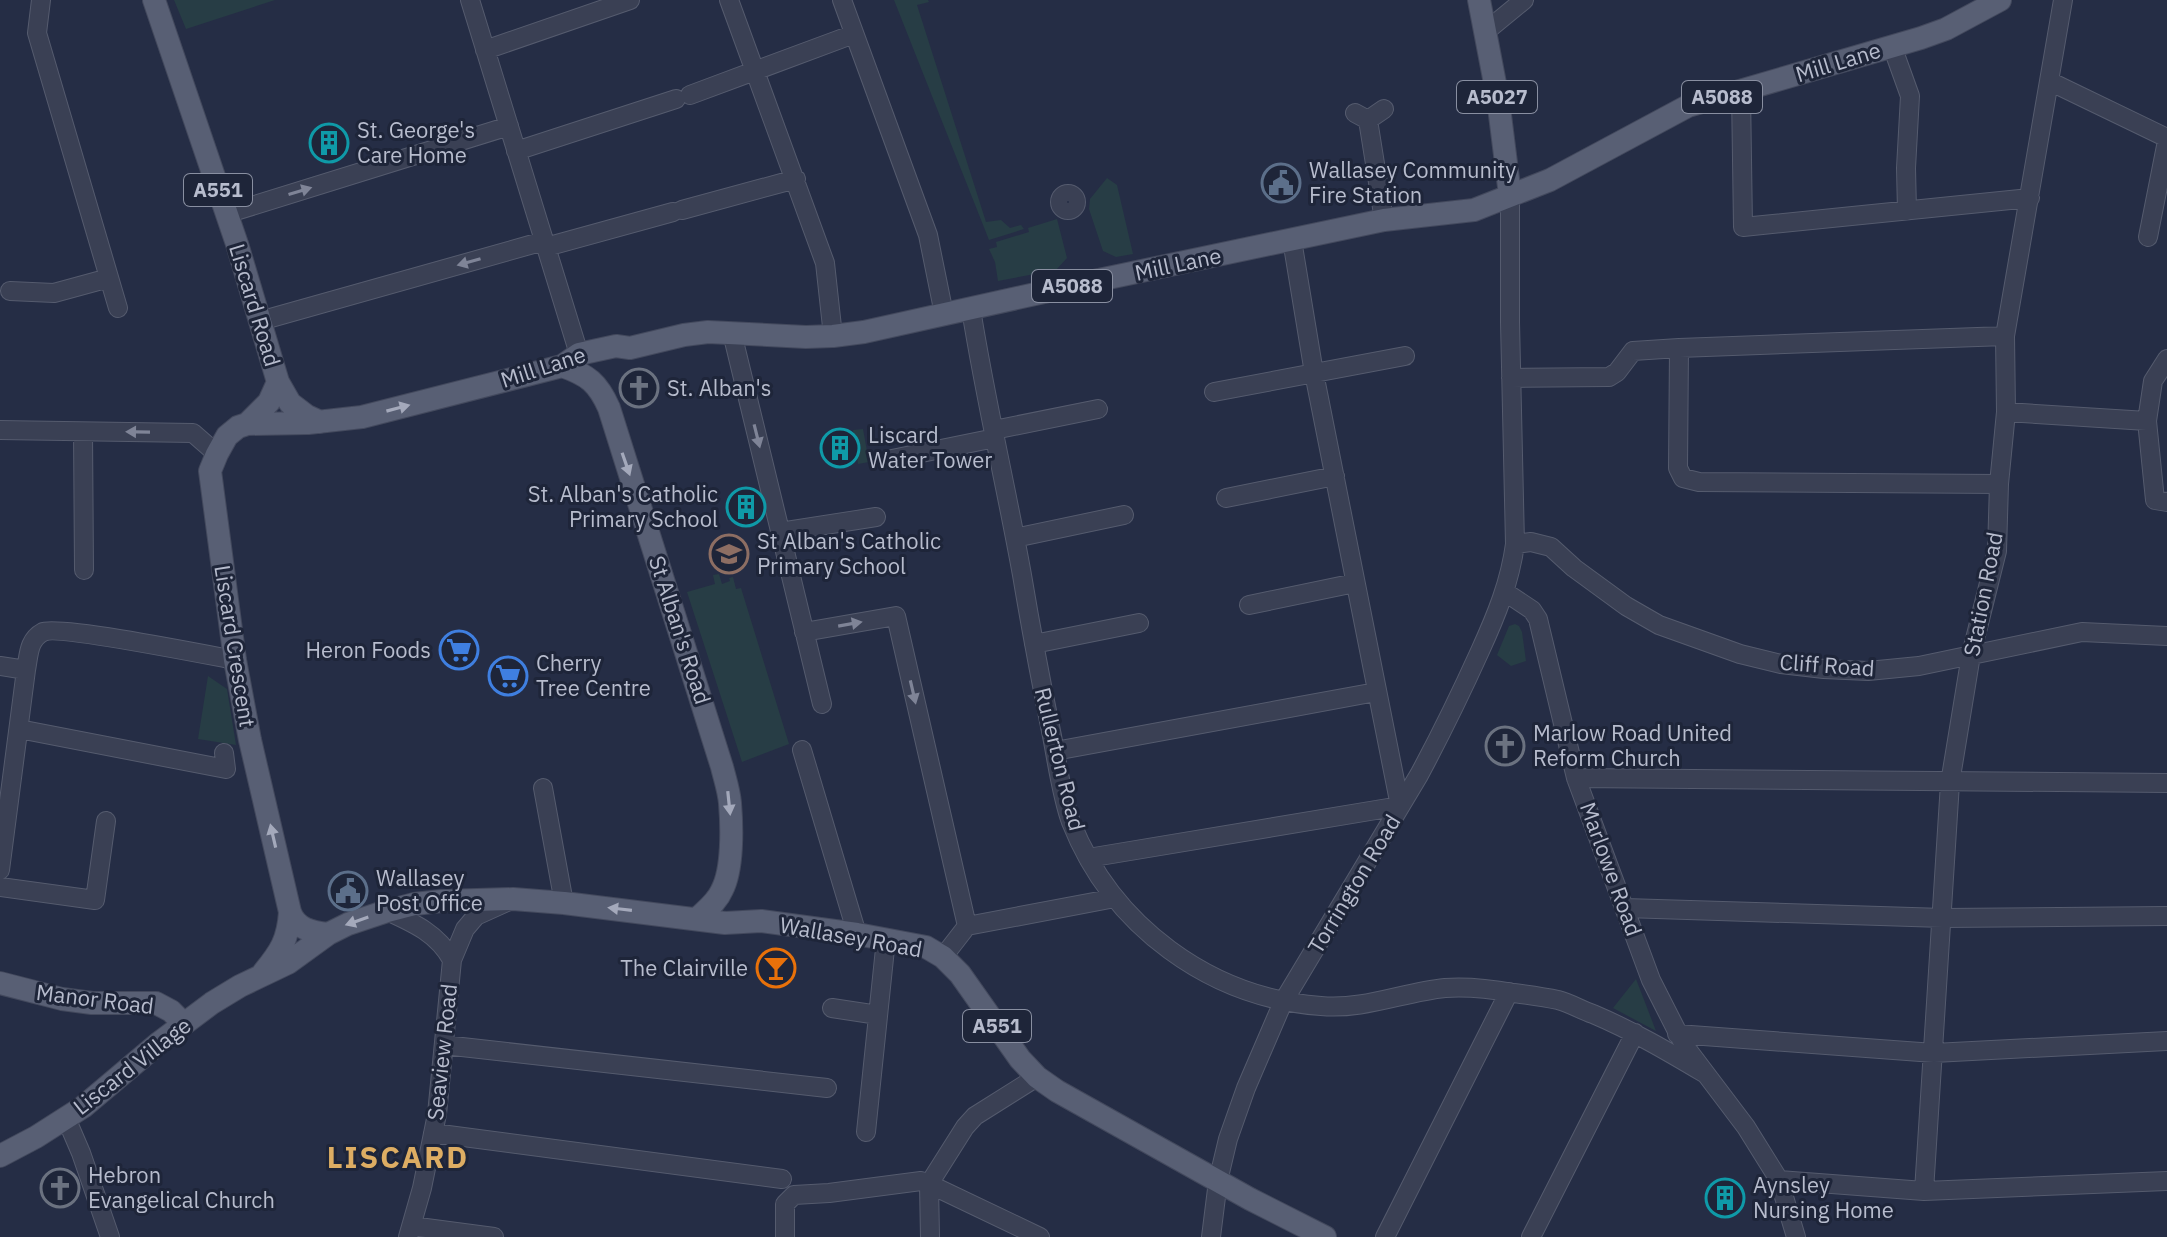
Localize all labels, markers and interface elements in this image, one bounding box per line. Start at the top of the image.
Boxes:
street label: Mill Lane [1792,35,1884,88]
road number: A5027 [1457,81,1537,113]
road number: A5088 [1682,81,1762,113]
place label: St. George's Care Home [357,115,475,169]
building icon: St. George's Care Home [308,122,350,164]
place label: Wallasey Community Fire Station [1309,155,1516,209]
public building icon: Wallasey Community Fire Station [1260,162,1302,204]
road number: A551 [184,174,252,206]
one-way arrow [289,184,313,197]
street label: Liscard Road [223,240,288,370]
street label: Mill Lane [1132,240,1224,287]
one-way arrow [457,256,481,269]
road number: A5088 [1032,270,1112,302]
street label: Mill Lane [497,339,589,394]
church icon: St. Alban's [618,367,660,409]
place label: St. Alban's [667,373,771,402]
one-way arrow [386,401,411,414]
place label: Liscard Water Tower [868,420,992,474]
one-way arrow [751,423,763,448]
one-way arrow [125,426,150,438]
building icon: Liscard Water Tower [819,427,861,469]
one-way arrow [621,452,633,476]
place label: St. Alban's Catholic Primary School [528,479,718,533]
building icon: St. Alban's Catholic Primary School [725,486,767,528]
place label: St Alban's Catholic Primary School [757,526,941,580]
street label: Station Road [1956,529,2009,659]
school or university icon: St Alban's Catholic Primary School [708,533,750,575]
street label: St Alban's Road [643,552,718,708]
street label: Liscard Crescent [208,563,263,729]
one-way arrow [838,617,863,629]
supermarket icon: Heron Foods [438,629,480,671]
place label: Heron Foods [306,635,431,664]
street label: Cliff Road [1779,647,1876,682]
place label: Cherry Tree Centre [536,648,651,702]
supermarket icon: Cherry Tree Centre [487,655,529,697]
one-way arrow [907,679,920,704]
street label: Rullerton Road [1029,684,1092,834]
place label: Marlow Road United Reform Church [1533,718,1732,772]
church icon: Marlow Road United Reform Church [1484,725,1526,767]
one-way arrow [722,791,735,816]
street label: Marlowe Road [1574,798,1649,940]
street label: Torrington Road [1301,809,1407,959]
one-way arrow [266,824,278,849]
place label: Wallasey Post Office [376,863,483,917]
public building icon: Wallasey Post Office [327,870,369,912]
one-way arrow [607,903,632,916]
street label: Wallasey Road [778,910,925,963]
one-way arrow [345,916,369,928]
bar icon: The Clairville [755,947,797,989]
place label: The Clairville [620,953,748,982]
street label: Manor Road [35,977,156,1020]
street label: Seaview Road [420,982,463,1122]
street label: Liscard Village [67,1010,197,1121]
road number: A551 [963,1010,1031,1042]
district label: LISCARD [327,1137,469,1176]
place label: Hebron Evangelical Church [88,1160,275,1214]
church icon: Hebron Evangelical Church [39,1167,81,1209]
place label: Aynsley Nursing Home [1753,1170,1894,1224]
building icon: Aynsley Nursing Home [1704,1177,1746,1219]

